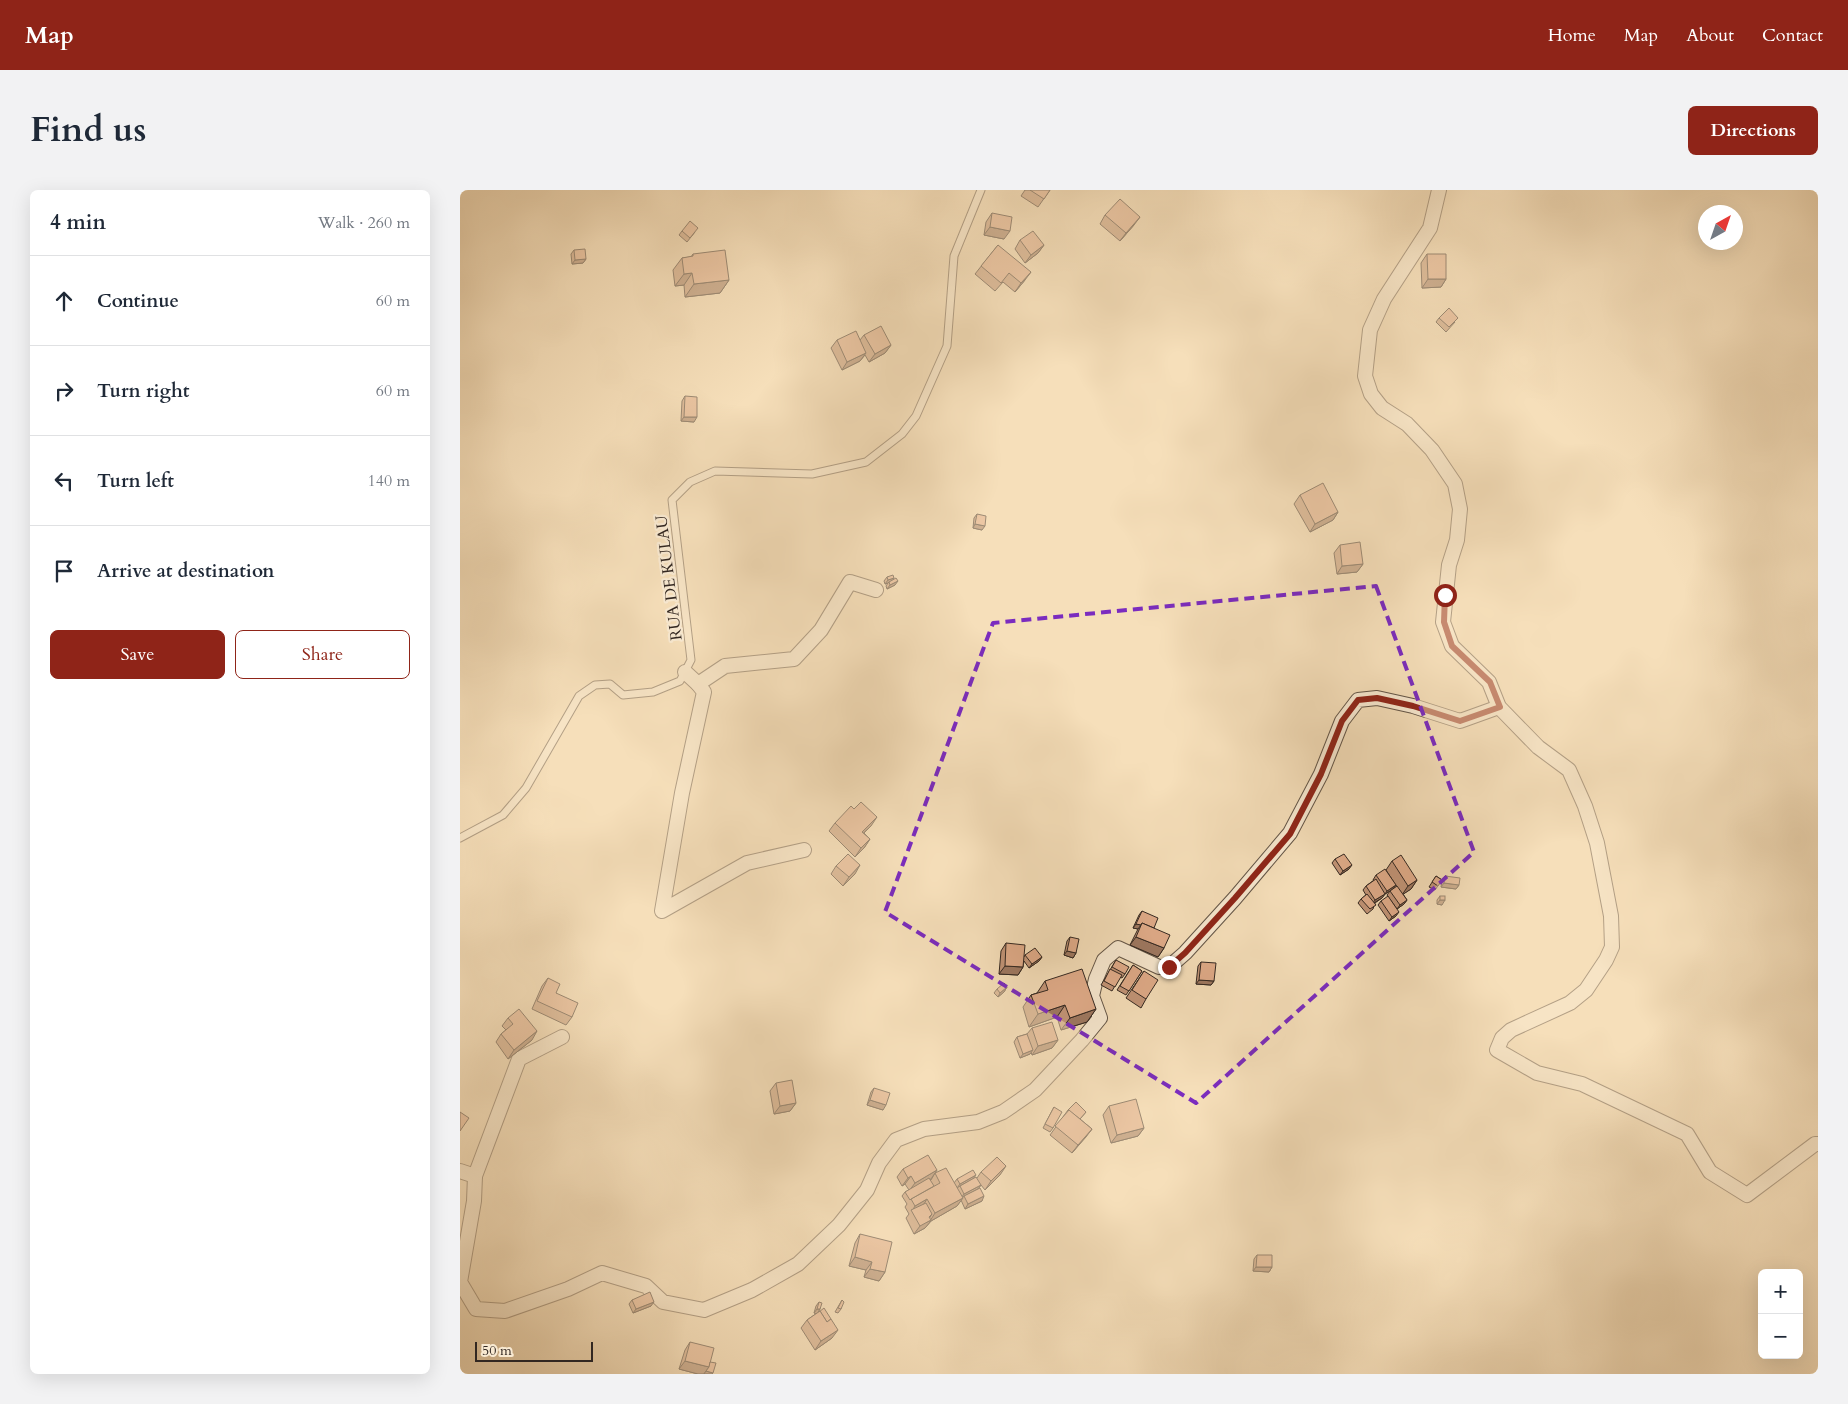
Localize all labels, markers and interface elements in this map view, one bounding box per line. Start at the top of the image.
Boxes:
text: Map [25,19,74,52]
text: Home [1548,23,1596,48]
text: Map [1624,23,1658,48]
text: About [1686,23,1734,48]
text: Contact [1762,23,1823,48]
text: Find us [30,106,146,154]
button: Directions [1688,106,1818,155]
north arrow [1698,205,1743,250]
text: 4 min [50,208,106,237]
text: Walk · 260 m [318,212,410,234]
icon: ahead [50,287,78,315]
text: Continue [97,288,179,314]
text: 60 m [376,290,410,312]
icon: right [50,377,78,405]
text: Turn right [97,378,189,404]
text: 60 m [376,380,410,402]
icon: left [50,467,78,495]
text: Turn left [97,468,174,494]
text: 140 m [368,470,410,492]
street label: RUA DE KULAU [650,514,688,642]
icon: arrive [50,557,78,585]
text: Arrive at destination [97,558,274,584]
route start [1434,584,1457,607]
button: Save [50,630,225,679]
button: Share [235,630,410,679]
route end [1158,956,1181,979]
map controls [1758,1269,1803,1359]
button: + [1758,1269,1803,1314]
button: − [1758,1314,1803,1359]
scale bar [475,1339,592,1362]
text: 50 m [482,1341,512,1360]

